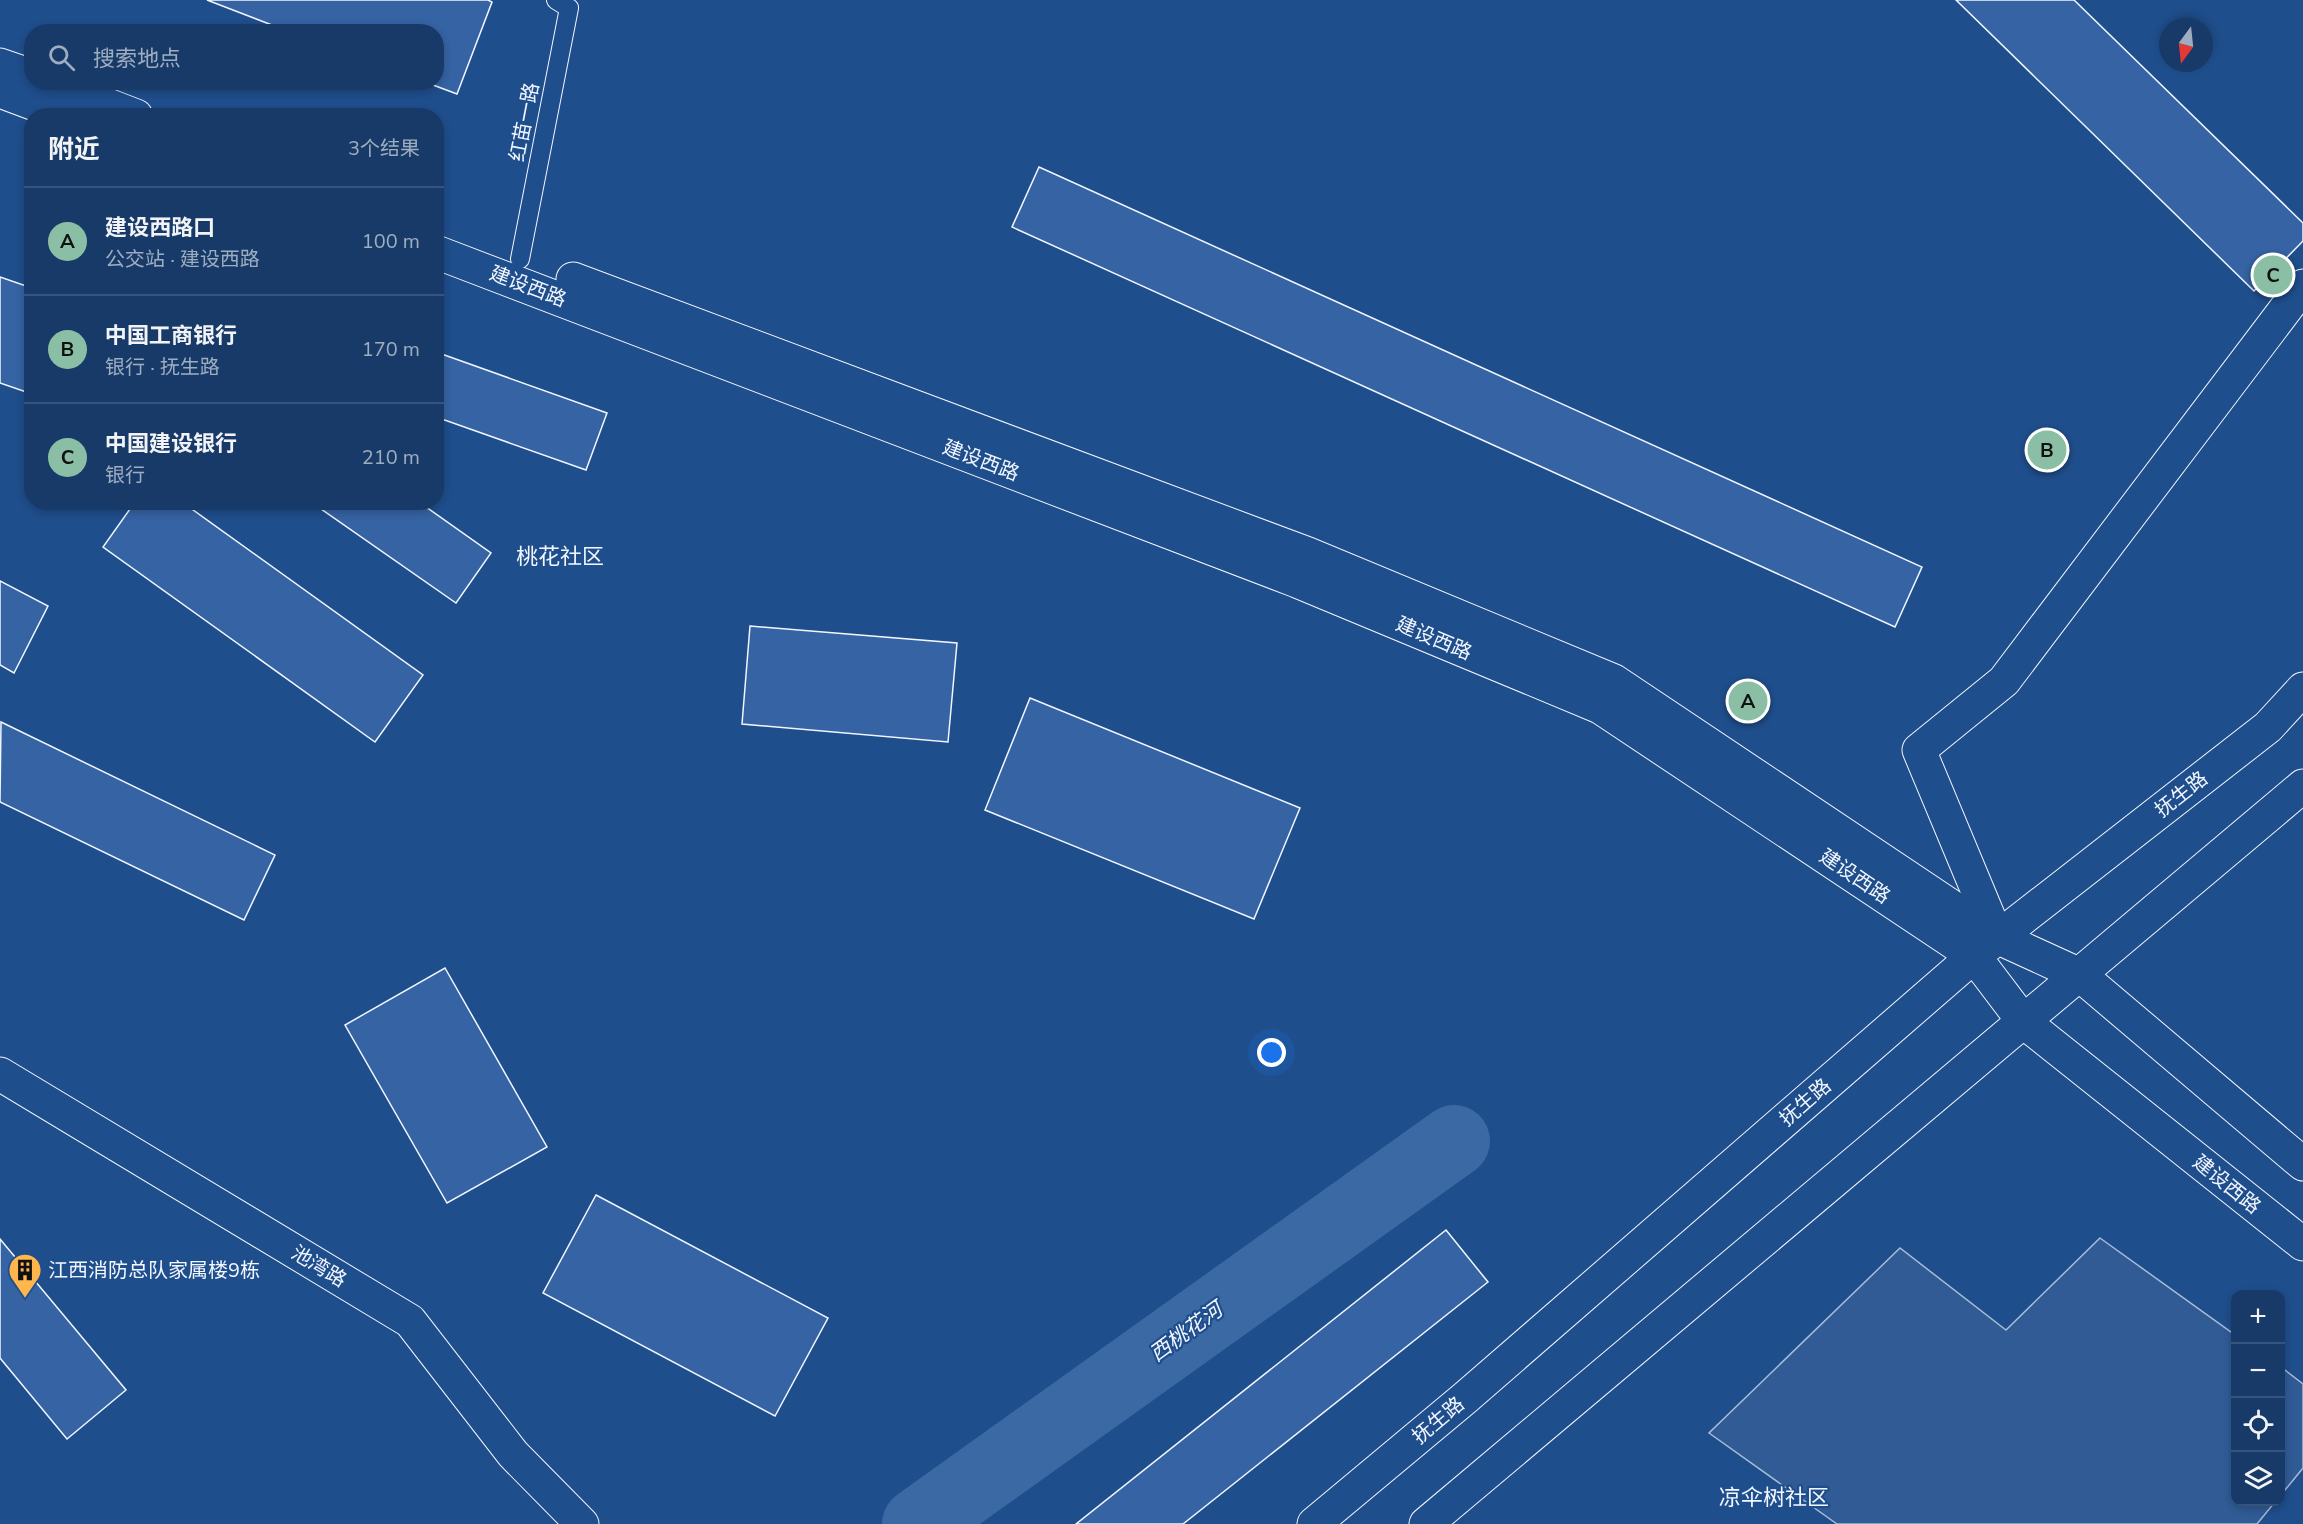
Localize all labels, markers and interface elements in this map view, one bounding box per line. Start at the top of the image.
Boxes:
north arrow [2159,18,2213,72]
search box [24,24,444,90]
icon: search [45,41,78,74]
text: 搜索地点 [93,44,181,74]
street label: 红苗一路 [504,80,545,164]
text: 附近 [48,132,100,167]
text: 3个结果 [348,135,420,162]
text: 建设西路口 [105,213,215,243]
text: A [60,228,75,255]
text: 100 m [362,228,420,255]
text: 公交站 · 建设西路 [105,246,260,273]
pin: C [2254,252,2292,298]
street label: 建设西路 [486,260,570,313]
text: 中国工商银行 [105,321,237,351]
text: B [61,336,74,363]
text: 170 m [362,336,420,363]
text: 银行 · 抚生路 [105,354,220,381]
pin: B [2028,428,2066,472]
text: 中国建设银行 [105,429,237,459]
street label: 建设西路 [939,434,1023,487]
text: C [61,444,74,471]
text: 210 m [362,444,420,471]
text: 银行 [105,462,145,489]
district label: 桃花社区 [516,542,604,572]
street label: 建设西路 [1392,610,1476,667]
pin: A [1728,678,1768,724]
street label: 抚生路 [2149,765,2213,824]
street label: 建设西路 [1814,843,1895,910]
your location [1257,1038,1286,1067]
street label: 抚生路 [1774,1073,1837,1132]
street label: 建设西路 [2187,1149,2266,1220]
street label: 池湾路 [286,1239,351,1293]
building icon: 江西消防总队家属楼9栋 [7,1252,43,1299]
place label: 江西消防总队家属楼9栋 [48,1257,260,1284]
map controls [2231,1290,2285,1506]
button: + [2231,1290,2285,1344]
water label: 西桃花河 [1144,1294,1231,1368]
button: − [2231,1344,2285,1398]
street label: 抚生路 [1407,1391,1470,1450]
button: locate [2231,1398,2285,1452]
button: layers [2231,1452,2285,1506]
district label: 凉伞树社区 [1719,1483,1829,1513]

